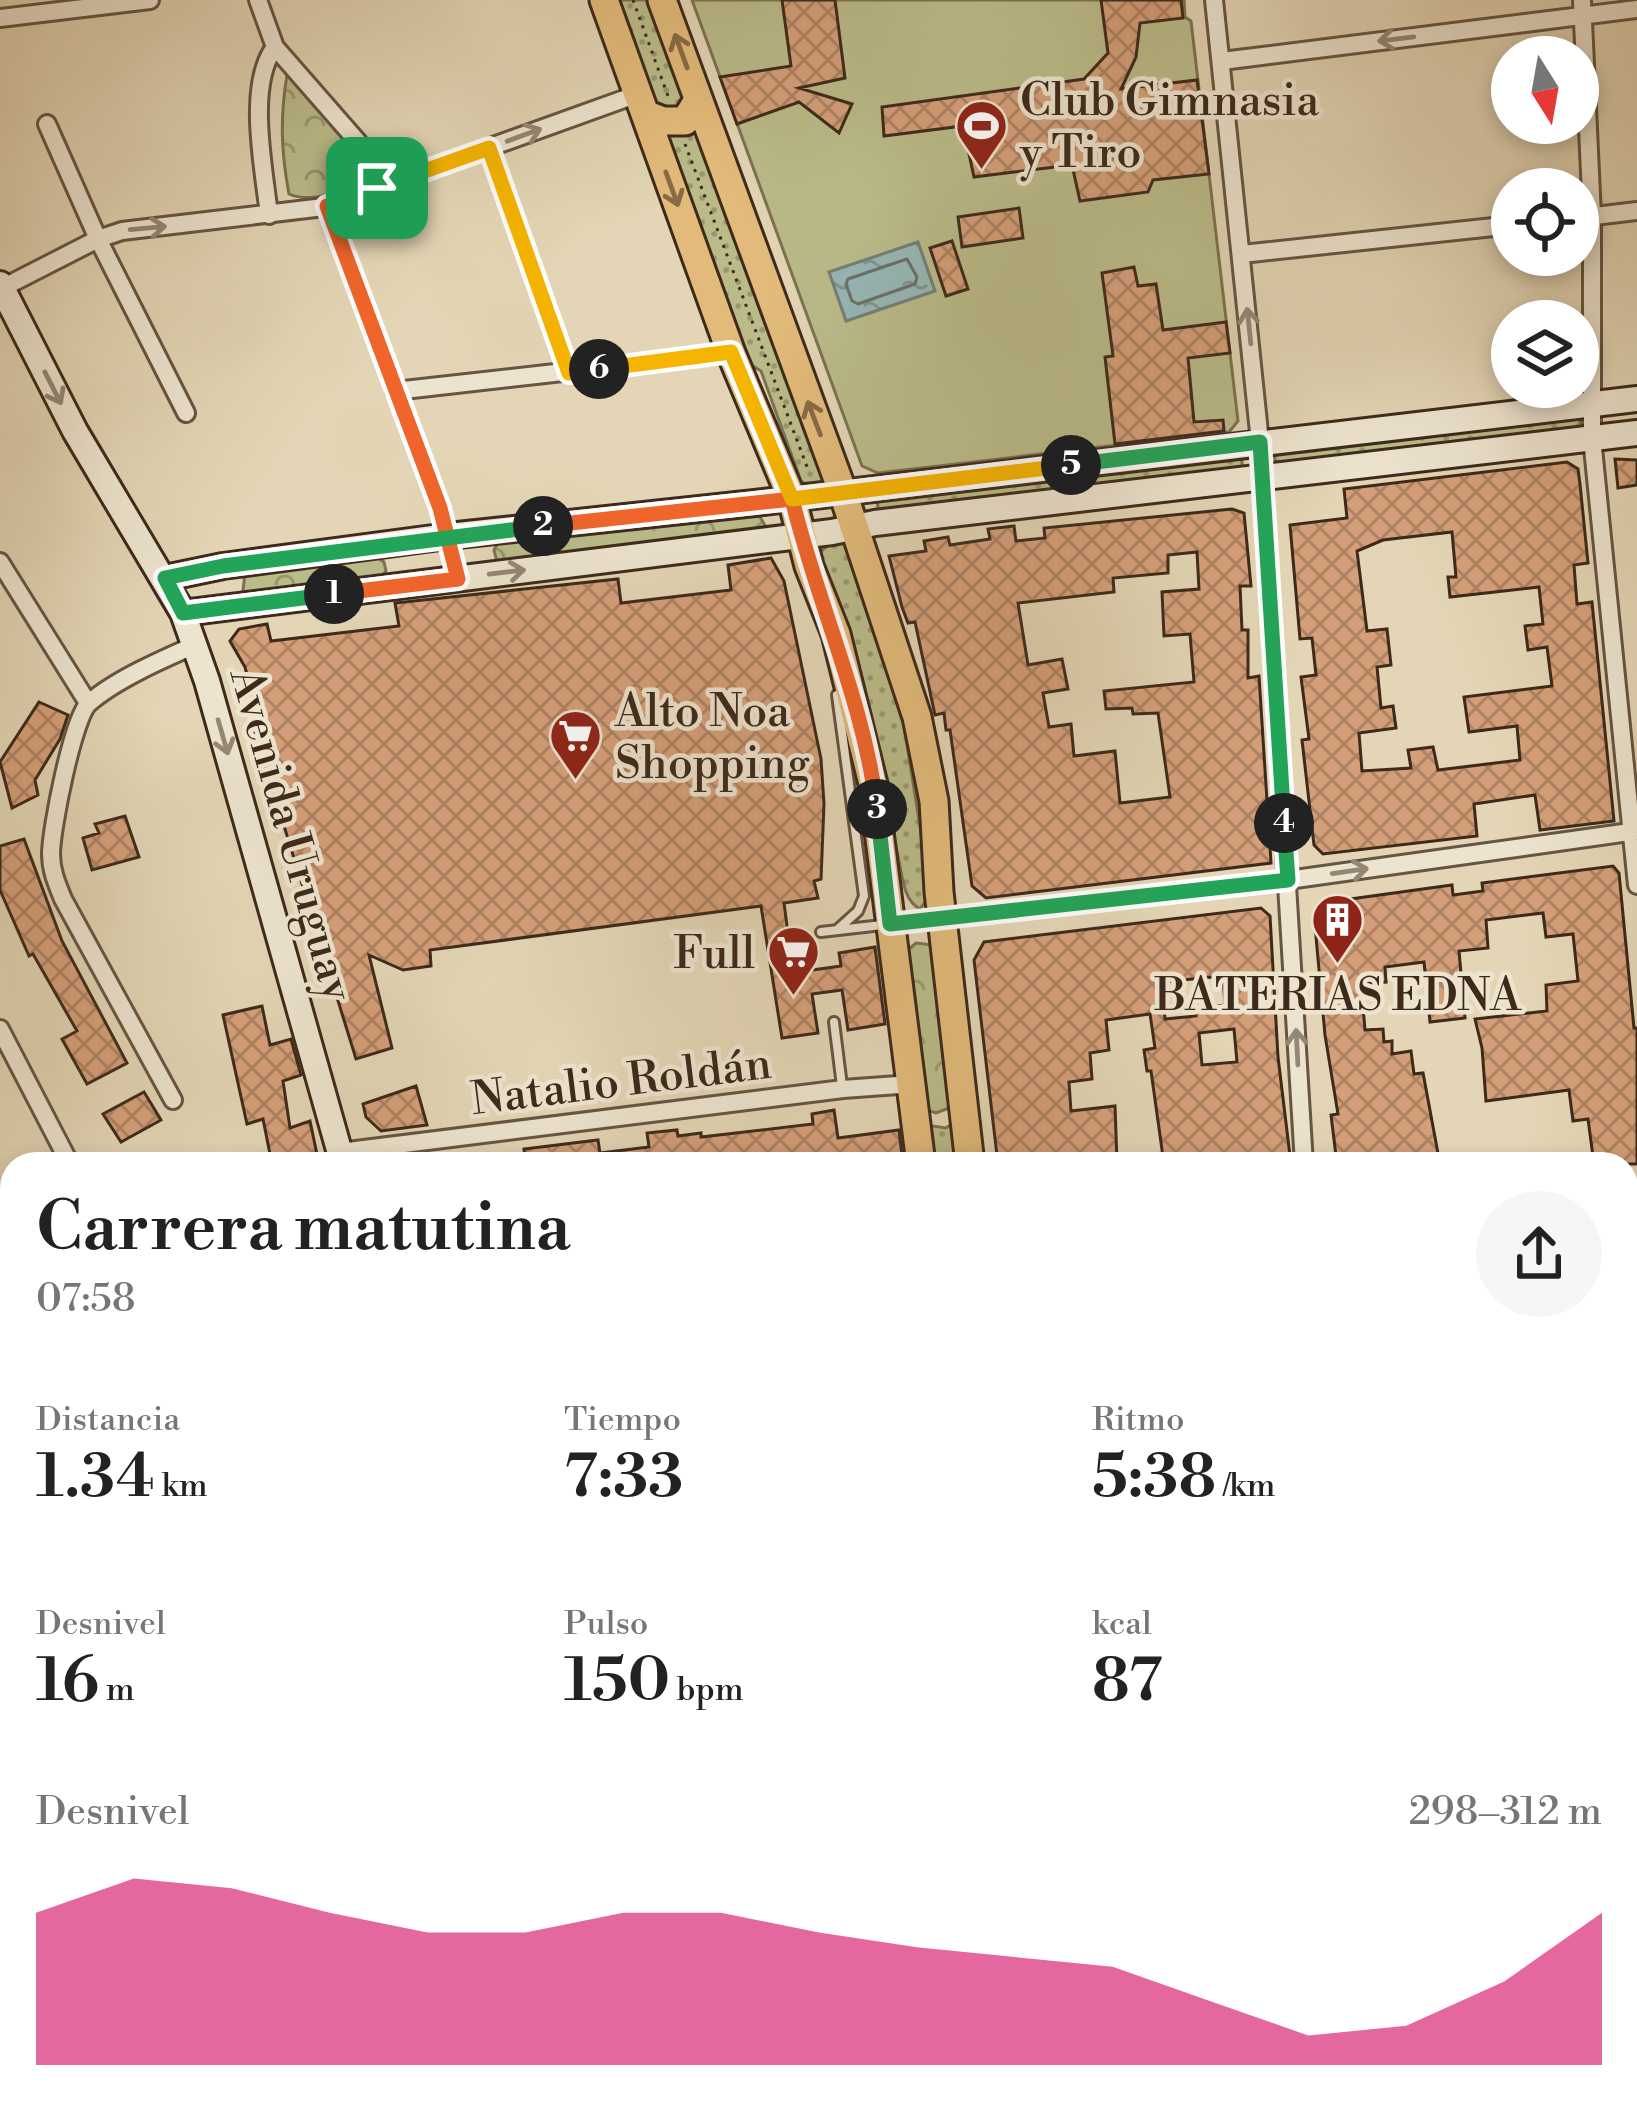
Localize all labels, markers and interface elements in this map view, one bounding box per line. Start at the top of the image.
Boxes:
one-way arrow [1377,29,1416,51]
one-way arrow [668,34,690,71]
north arrow [1491,36,1599,144]
map controls [1491,36,1599,408]
place label: Club Gimnasia y Tiro [1019,73,1319,182]
sports icon: Club Gimnasia y Tiro [953,97,1009,171]
one-way arrow [505,123,542,145]
pin [326,137,428,239]
icon: arrive [344,155,410,221]
button: locate [1491,168,1599,276]
one-way arrow [663,170,684,207]
one-way arrow [128,216,167,239]
button: layers [1491,300,1599,408]
one-way arrow [1237,307,1260,346]
pin: 6 [569,339,629,399]
text: 6 [589,348,609,389]
one-way arrow [42,370,65,405]
one-way arrow [802,400,824,437]
pin: 5 [1041,435,1101,495]
text: 5 [1061,444,1081,485]
pin: 2 [513,496,573,556]
text: 2 [533,505,553,546]
one-way arrow [487,561,526,583]
pin: 1 [304,564,364,624]
text: 1 [326,573,342,614]
street label: Avenida Uruguay [215,660,366,1009]
place label: Alto Noa Shopping [614,684,810,793]
supermarket icon: Alto Noa Shopping [548,708,604,782]
one-way arrow [213,717,235,755]
pin: 3 [847,779,907,839]
text: 3 [867,788,887,829]
pin: 4 [1254,793,1314,853]
text: 4 [1273,802,1295,843]
one-way arrow [1329,859,1368,882]
building icon: BATERIAS EDNA [1310,892,1366,966]
supermarket icon: Full [766,924,822,998]
place label: Full [673,926,755,983]
place label: BATERIAS EDNA [1154,968,1522,1025]
one-way arrow [1286,1028,1309,1067]
street label: Natalio Roldán [468,1036,775,1129]
text: Carrera matutina [36,1188,571,1271]
button: share [1476,1191,1602,1317]
text: 07:58 [36,1275,136,1324]
text: Distancia [36,1400,180,1441]
text: Tiempo [564,1400,681,1441]
text: Ritmo [1092,1400,1184,1441]
text: 1.34 [36,1441,155,1516]
text: 7:33 [564,1441,683,1516]
text: 5:38 [1092,1441,1216,1516]
text: km [155,1466,208,1507]
text: /km [1216,1466,1275,1507]
text: Desnivel [36,1604,166,1645]
text: Pulso [564,1604,648,1645]
text: kcal [1092,1604,1152,1645]
text: 16 [36,1645,99,1720]
text: 150 [564,1645,670,1720]
text: 87 [1092,1645,1162,1720]
text: m [99,1670,135,1711]
text: bpm [670,1670,744,1711]
text: Desnivel [36,1788,189,1837]
text: 298–312 m [1409,1788,1602,1837]

